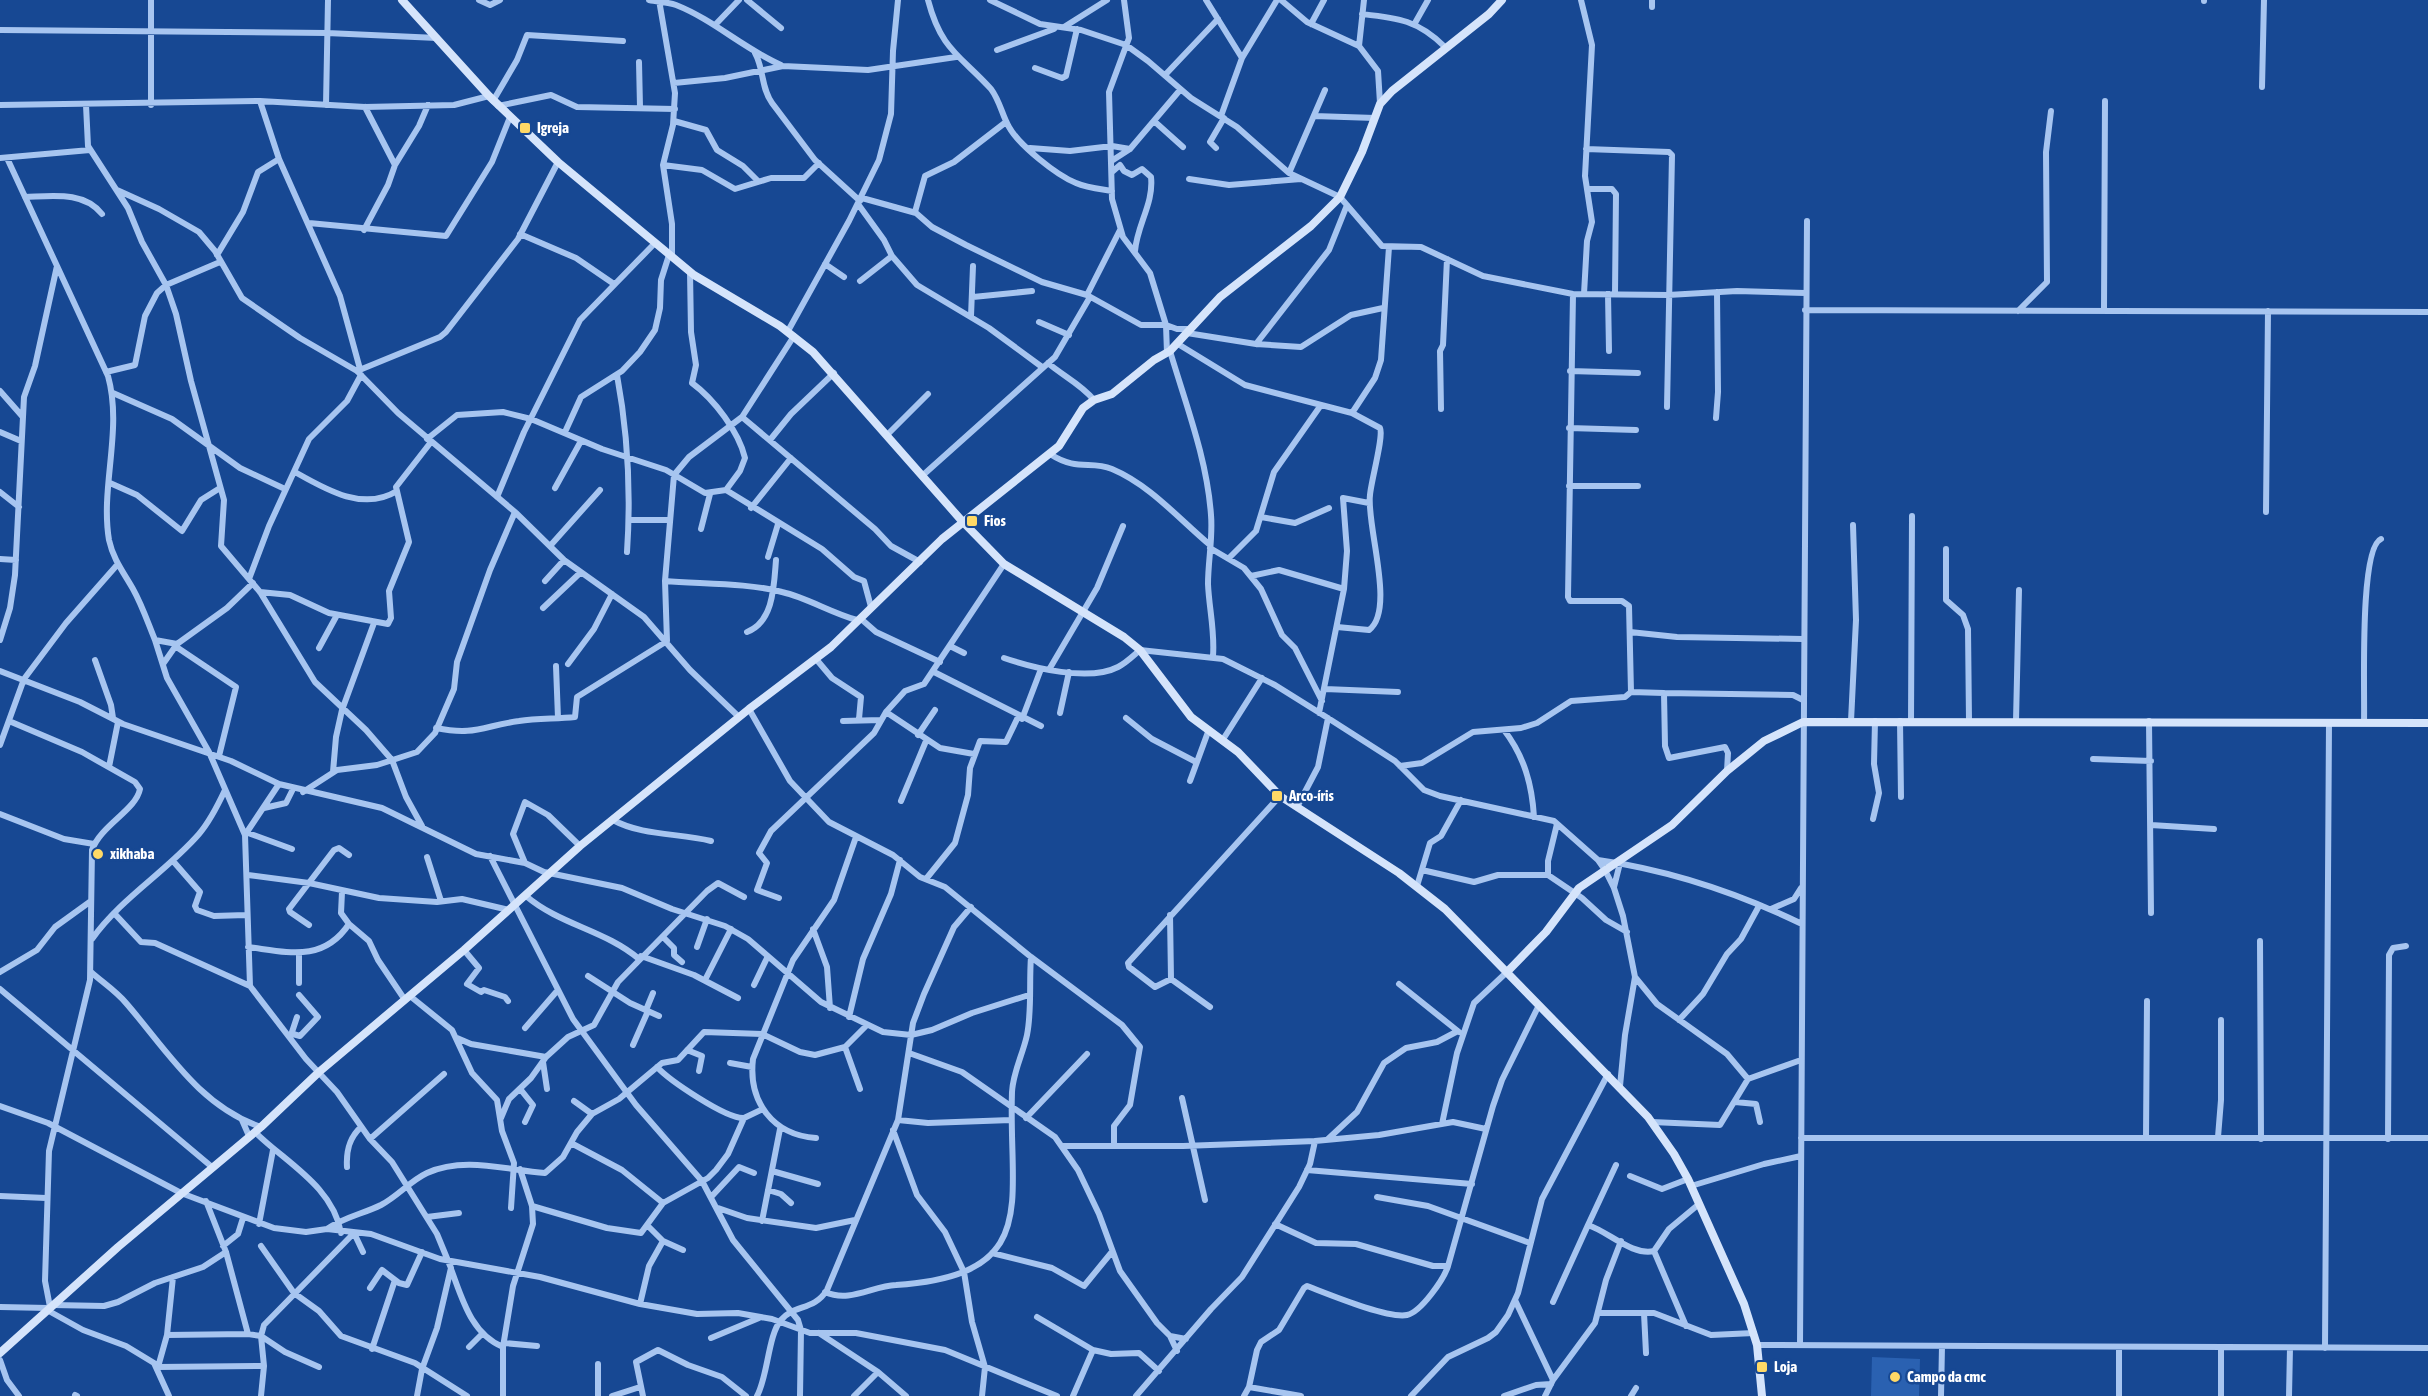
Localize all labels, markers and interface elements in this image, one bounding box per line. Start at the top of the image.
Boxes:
place label: Igreja [537,119,569,136]
marker: Igreja [518,121,532,135]
place label: Fios [984,512,1007,529]
marker: Fios [965,514,979,528]
place label: Arco-íris [1288,787,1334,804]
marker: Arco-íris [1270,789,1284,803]
place label: xikhaba [110,845,154,862]
marker: xikhaba [91,847,105,861]
place label: Loja [1774,1358,1797,1375]
marker: Loja [1755,1360,1769,1374]
place label: Campo da cmc [1907,1368,1986,1385]
marker: Campo da cmc [1888,1370,1902,1384]

